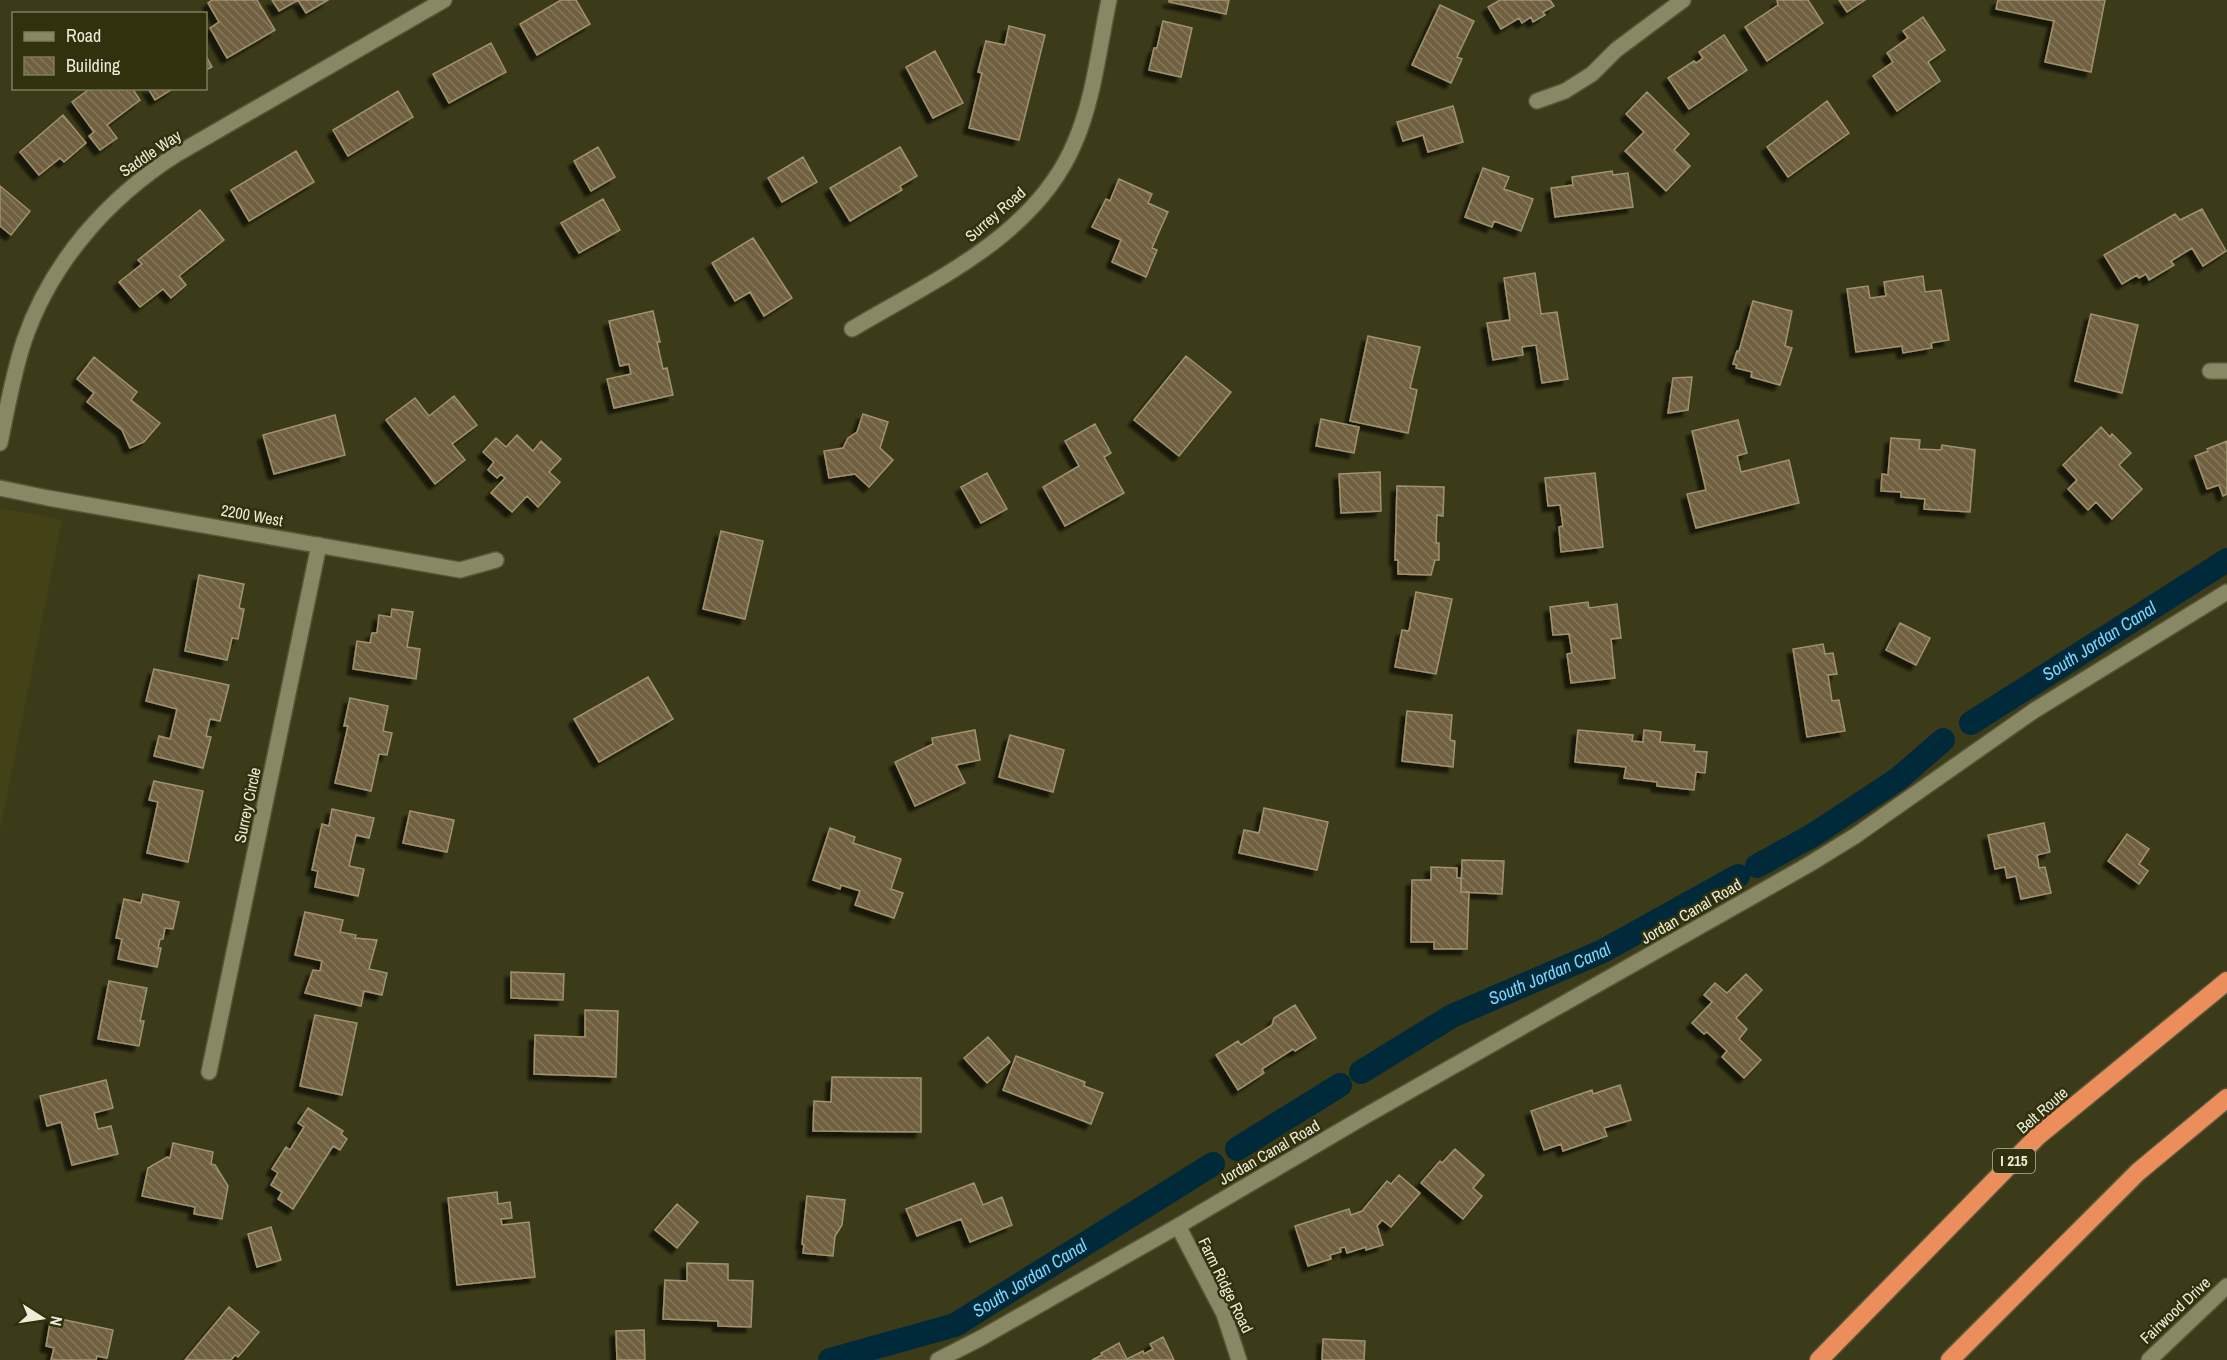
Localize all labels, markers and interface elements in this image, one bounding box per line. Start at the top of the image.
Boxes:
legend [12,12,207,90]
text: Road [66,23,101,48]
text: Building [66,53,121,78]
street label: Saddle Way [115,124,186,182]
street label: Surrey Road [960,182,1030,246]
street label: 2200 West [219,499,285,531]
water label: South Jordan Canal [2037,595,2161,687]
street label: Surrey Circle [228,765,266,845]
street label: Jordan Canal Road [1637,873,1745,949]
water label: South Jordan Canal [1484,936,1616,1011]
street label: Belt Route [2012,1082,2072,1138]
street label: Jordan Canal Road [1215,1114,1323,1190]
road number: I 215 [1993,1149,2035,1173]
water label: South Jordan Canal [968,1232,1092,1323]
street label: Farm Ridge Road [1193,1234,1259,1336]
street label: Fairwood Drive [2135,1272,2215,1348]
north arrow [12,1288,72,1348]
text: N [45,1314,68,1328]

